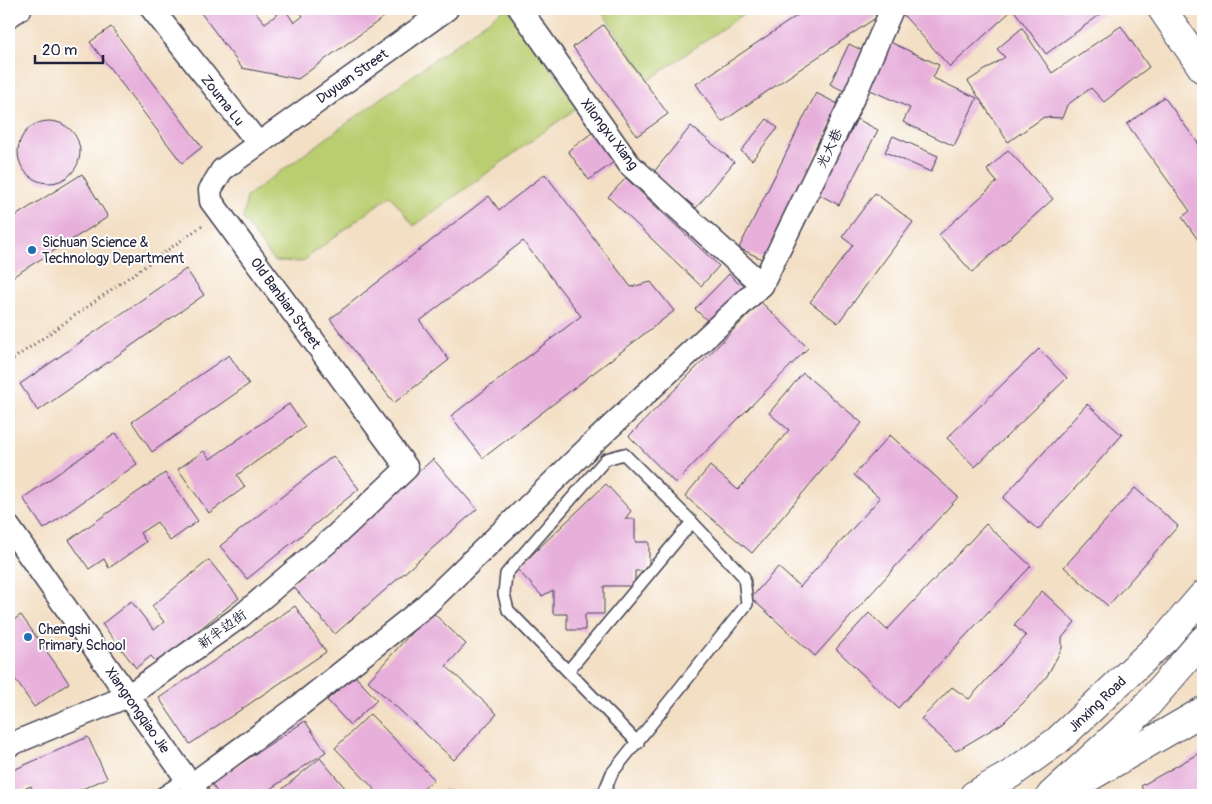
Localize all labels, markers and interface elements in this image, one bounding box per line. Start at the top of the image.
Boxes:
scale bar [35,32,102,64]
text: 20 m [42,41,77,60]
street label: Duyuan Street [313,45,392,107]
street label: Zouma Lu [197,71,248,129]
street label: Xilongxu Xiang [577,95,642,173]
street label: 光大巷 [813,125,847,171]
place label: Sichuan Science & Technology Department [42,234,184,267]
marker: Sichuan Science & Technology Department [26,244,38,256]
street label: Old Banbian Street [247,254,325,352]
street label: 新半边街 [195,606,250,653]
place label: Chengshi Primary School [38,621,126,654]
marker: Chengshi Primary School [22,631,34,643]
street label: Xiangrongqiao Jie [102,664,174,757]
street label: Jinxing Road [1065,673,1130,736]

